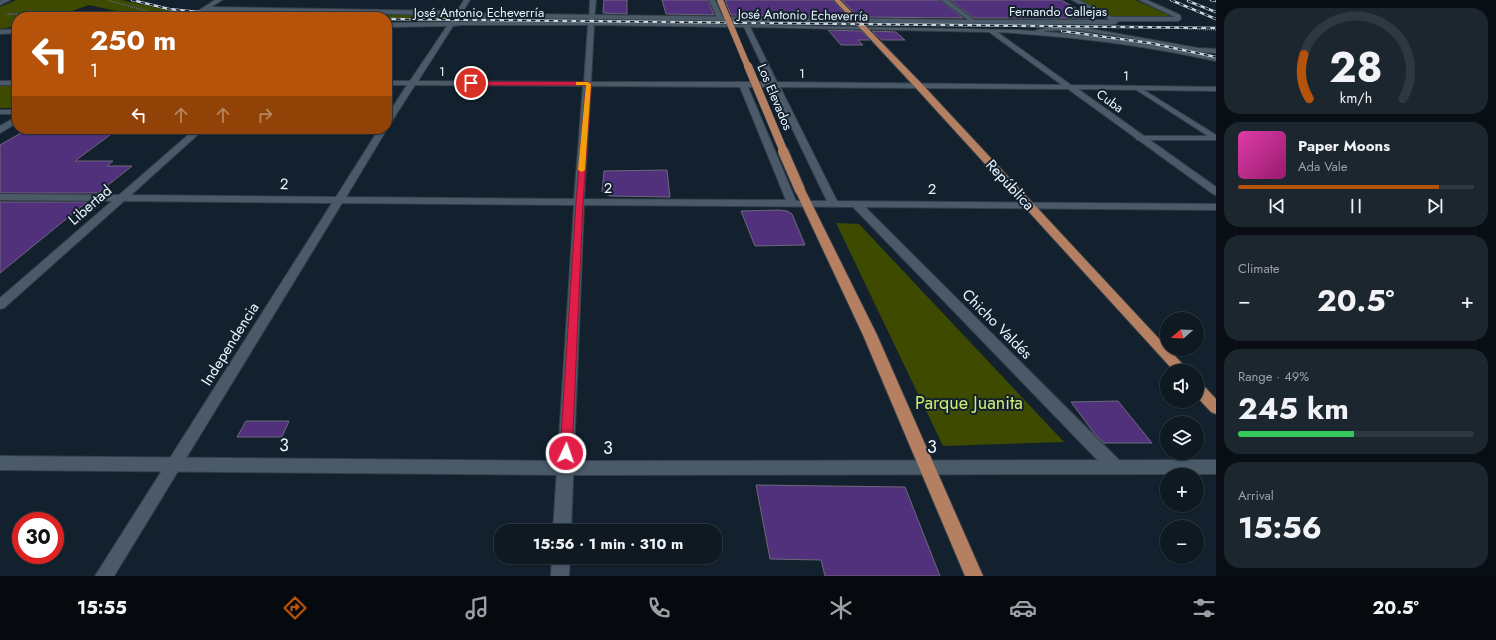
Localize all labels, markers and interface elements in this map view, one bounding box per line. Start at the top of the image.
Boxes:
street label: Fernando Callejas [1009,2,1107,21]
street label: José Antonio Echeverría [412,3,544,22]
street label: José Antonio Echeverría [736,4,868,26]
text: 250 m [90,20,176,61]
icon: left [24,28,76,80]
text: 28 [1329,37,1383,98]
text: 1 [90,58,98,84]
street label: Los Elevados [752,61,798,133]
street label: 1 [439,62,445,81]
street label: 1 [799,64,805,83]
pin [454,66,488,100]
street label: 1 [1123,66,1129,86]
icon: arrive [460,72,482,94]
street label: Cuba [1093,85,1127,117]
text: km/h [1340,87,1372,107]
icon: left [128,104,150,126]
icon: ahead [170,104,192,126]
icon: ahead [212,104,234,126]
icon: right [254,104,276,126]
text: Paper Moons [1298,135,1390,157]
street label: República [981,155,1039,215]
text: Ada Vale [1298,157,1347,176]
street label: 2 [280,173,288,195]
street label: 2 [604,177,612,199]
street label: 2 [928,178,936,200]
street label: Libertad [63,180,117,230]
icon: previous [1266,195,1288,217]
icon: pause [1345,195,1367,217]
icon: next [1424,195,1446,217]
text: Climate [1238,259,1279,278]
text: 20.5° [1317,279,1394,322]
street label: Chicho Valdés [957,284,1037,364]
text: − [1238,284,1251,316]
text: + [1460,284,1474,316]
street label: Independencia [196,298,264,390]
north arrow [1160,312,1204,356]
map controls [1160,312,1204,564]
button: sound [1160,364,1204,408]
text: Range · 49% [1238,367,1309,386]
text: 245 km [1238,387,1349,430]
park label: Parque Juanita [915,390,1023,416]
button: layers [1160,416,1204,460]
street label: 3 [279,432,289,458]
position arrow [545,432,587,474]
street label: 3 [927,434,937,460]
street label: 3 [603,435,613,461]
button: + [1160,468,1204,512]
text: Arrival [1238,486,1274,505]
text: 15:56 [1238,506,1322,549]
speed limit sign: 30 [12,512,64,564]
button: − [1160,520,1204,564]
text: 15:56 · 1 min · 310 m [533,533,683,555]
icon: directions [281,594,309,622]
icon: music [463,594,491,622]
icon: phone [645,594,673,622]
icon: climate [827,594,855,622]
icon: car [1009,594,1037,622]
icon: filters [1190,594,1218,622]
text: 15:55 [77,595,127,621]
text: 20.5° [1372,595,1419,621]

